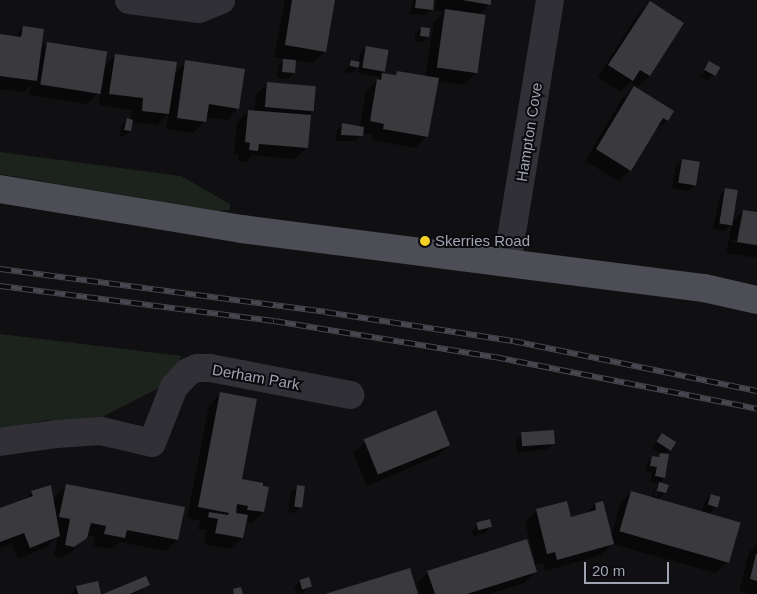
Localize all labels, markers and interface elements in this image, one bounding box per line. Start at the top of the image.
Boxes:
street label: Hampton Cove [512,81,546,183]
place label: Skerries Road [435,232,530,250]
marker: Skerries Road [419,235,431,247]
street label: Derham Park [211,360,301,394]
scale bar [587,552,672,584]
text: 20 m [592,562,625,579]

